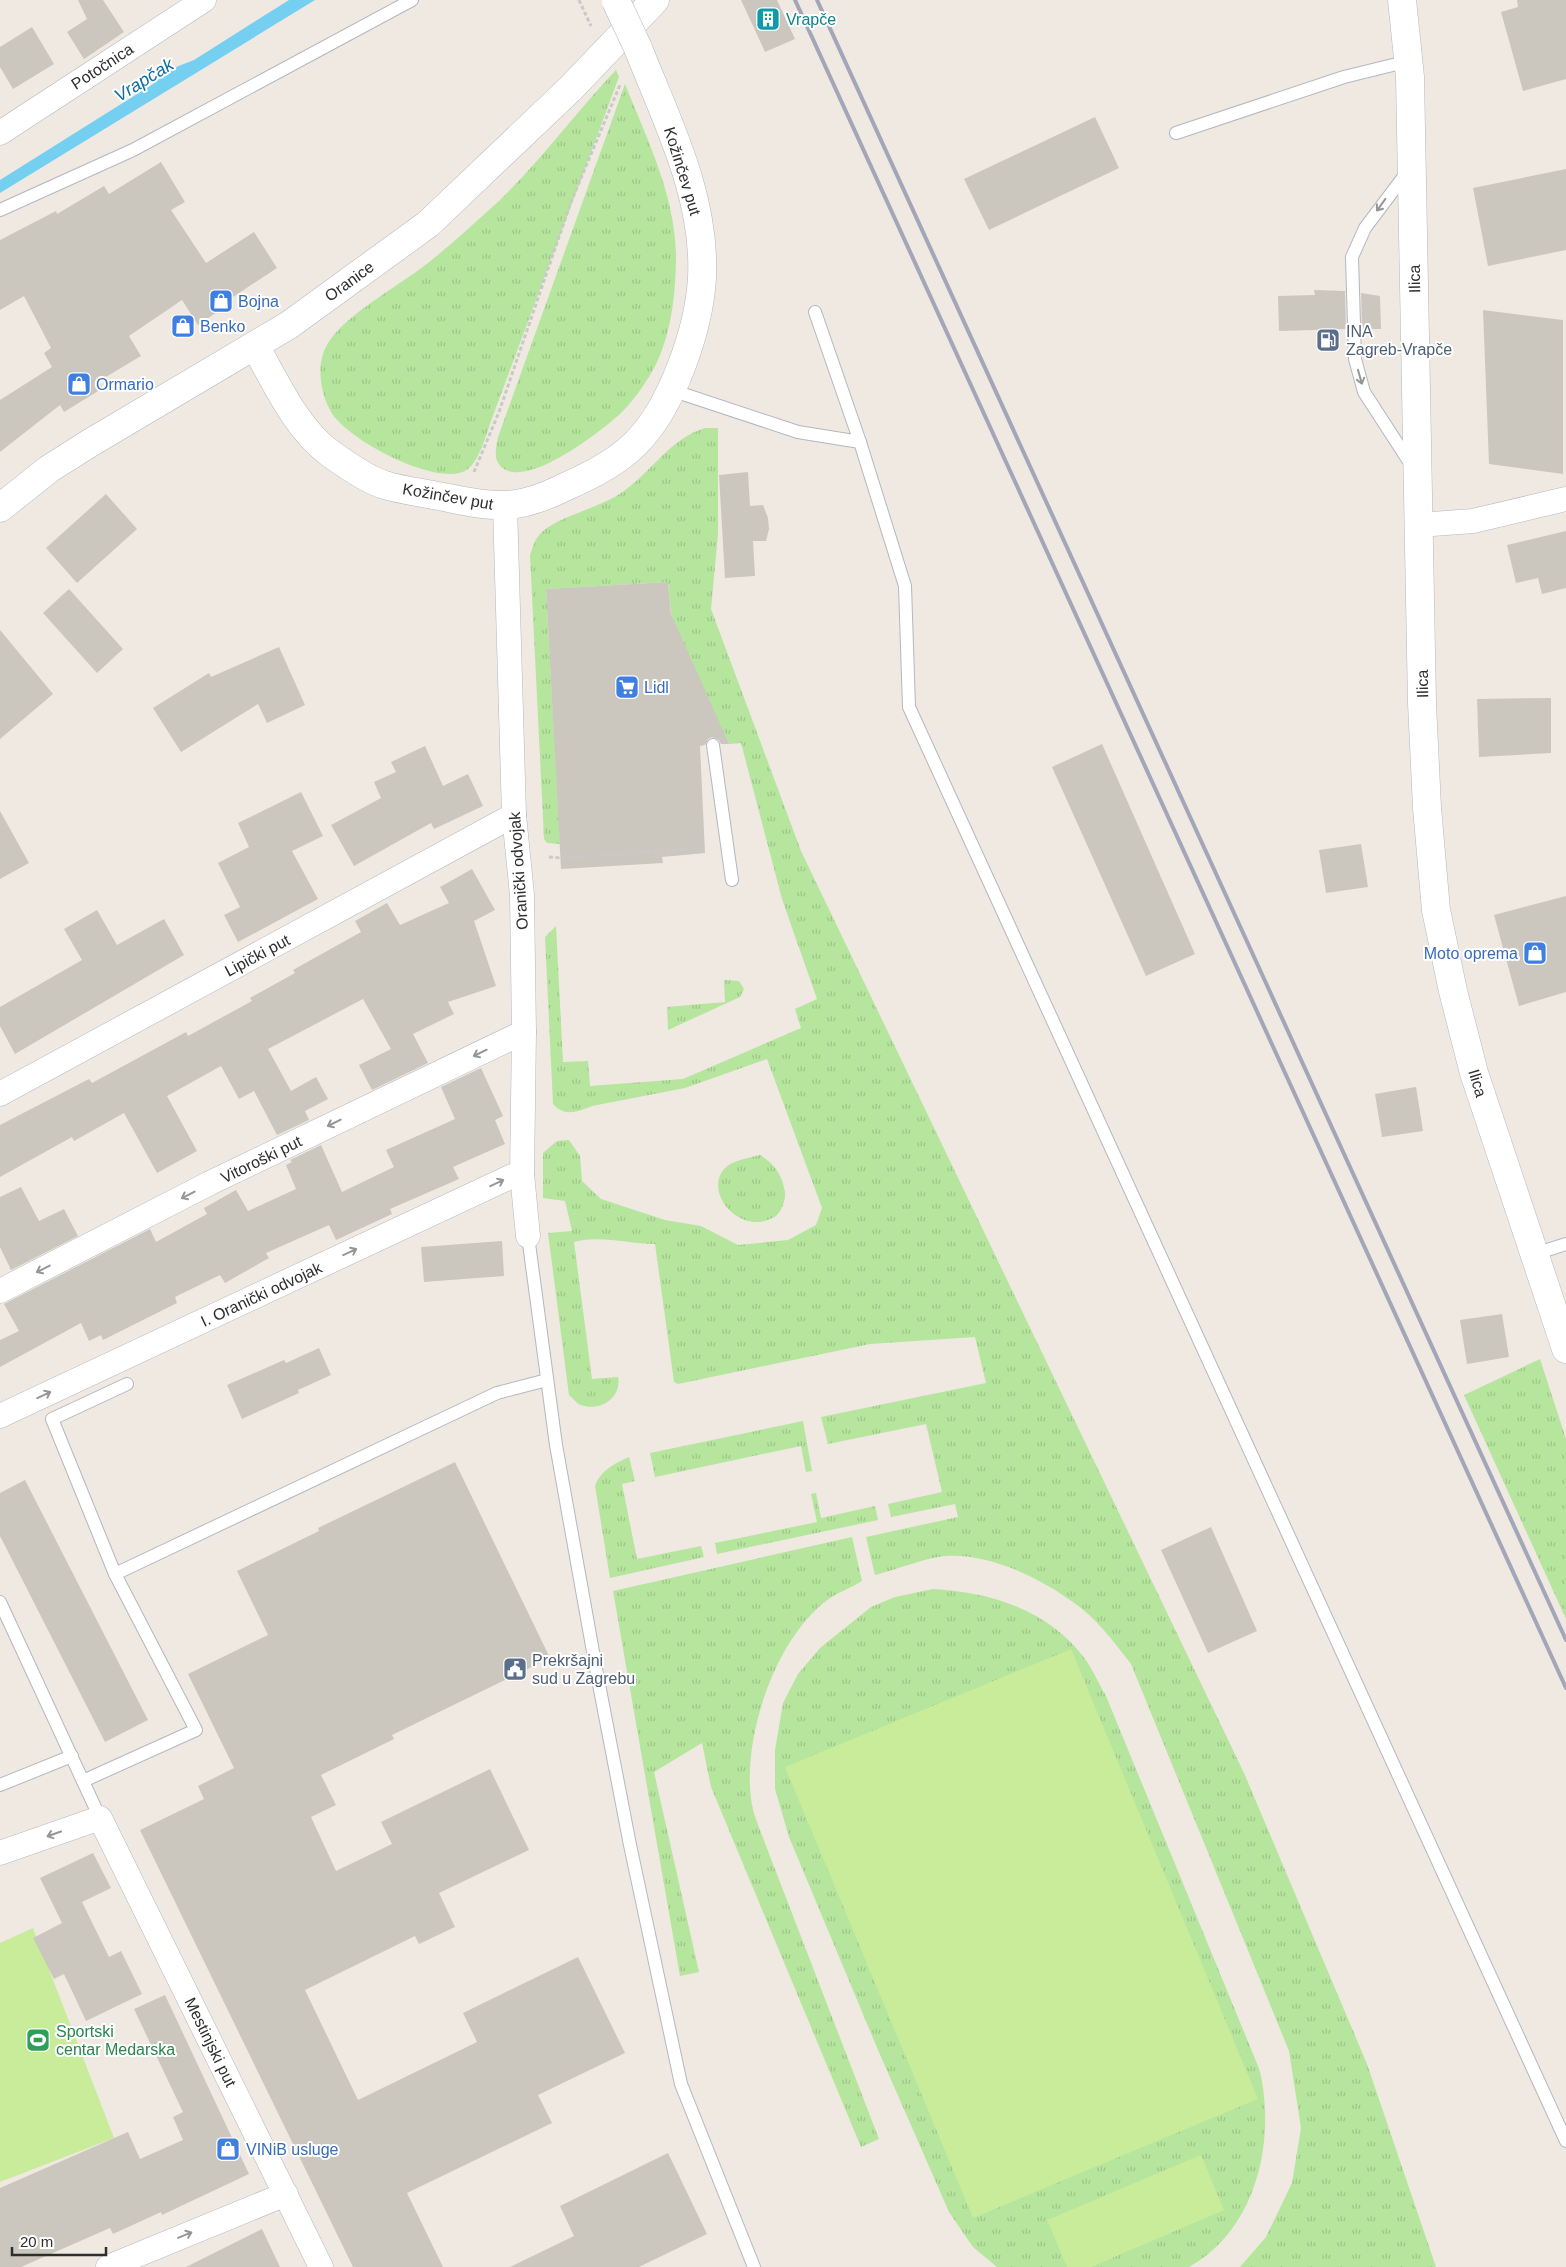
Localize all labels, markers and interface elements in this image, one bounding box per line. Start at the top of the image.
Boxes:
building icon: Vrapče [755,6,781,32]
place label: Vrapče [786,11,836,28]
street label: Potočnica [68,40,136,93]
water label: Vrapčak [111,54,178,106]
street label: Kožinčev put [661,125,704,218]
one-way arrow [1376,198,1386,212]
street label: Oranice [322,258,377,305]
street label: Ilica [1406,265,1423,293]
shop icon: Bojna [208,288,234,314]
place label: Bojna [238,293,279,310]
shop icon: Benko [170,313,196,339]
place label: Benko [200,318,245,335]
place label: INA Zagreb-Vrapče [1346,323,1452,358]
fuel station icon: INA Zagreb-Vrapče [1315,327,1341,353]
one-way arrow [1356,368,1365,384]
shop icon: Ormario [66,371,92,397]
place label: Ormario [96,376,154,393]
street label: Kožinčev put [401,480,495,513]
street label: Ilica [1414,670,1431,698]
supermarket icon: Lidl [614,674,640,700]
place label: Lidl [644,679,669,696]
street label: Oranički odvojak [506,810,531,931]
street label: Lipički put [222,931,293,980]
shop icon: Moto oprema [1522,940,1548,966]
place label: Moto oprema [1424,945,1518,962]
one-way arrow [473,1049,488,1058]
street label: Ilica [1465,1067,1490,1099]
one-way arrow [327,1119,342,1129]
street label: Vitoroški put [218,1132,305,1186]
one-way arrow [489,1178,504,1187]
one-way arrow [181,1191,196,1200]
one-way arrow [342,1247,357,1257]
street label: I. Oranički odvojak [198,1259,325,1330]
one-way arrow [36,1265,51,1274]
one-way arrow [36,1390,51,1399]
place label: Prekršajni sud u Zagrebu [532,1652,635,1687]
public building icon: Prekršajni sud u Zagrebu [502,1656,528,1682]
one-way arrow [47,1830,63,1839]
street label: Mestinjski put [182,1995,240,2090]
place label: Sportski centar Medarska [56,2023,175,2058]
sports icon: Sportski centar Medarska [25,2027,51,2053]
shop icon: VINiB usluge [215,2136,241,2162]
place label: VINiB usluge [246,2141,339,2158]
scale bar [12,2224,106,2256]
one-way arrow [177,2230,192,2239]
text: 20 m [20,2233,53,2250]

